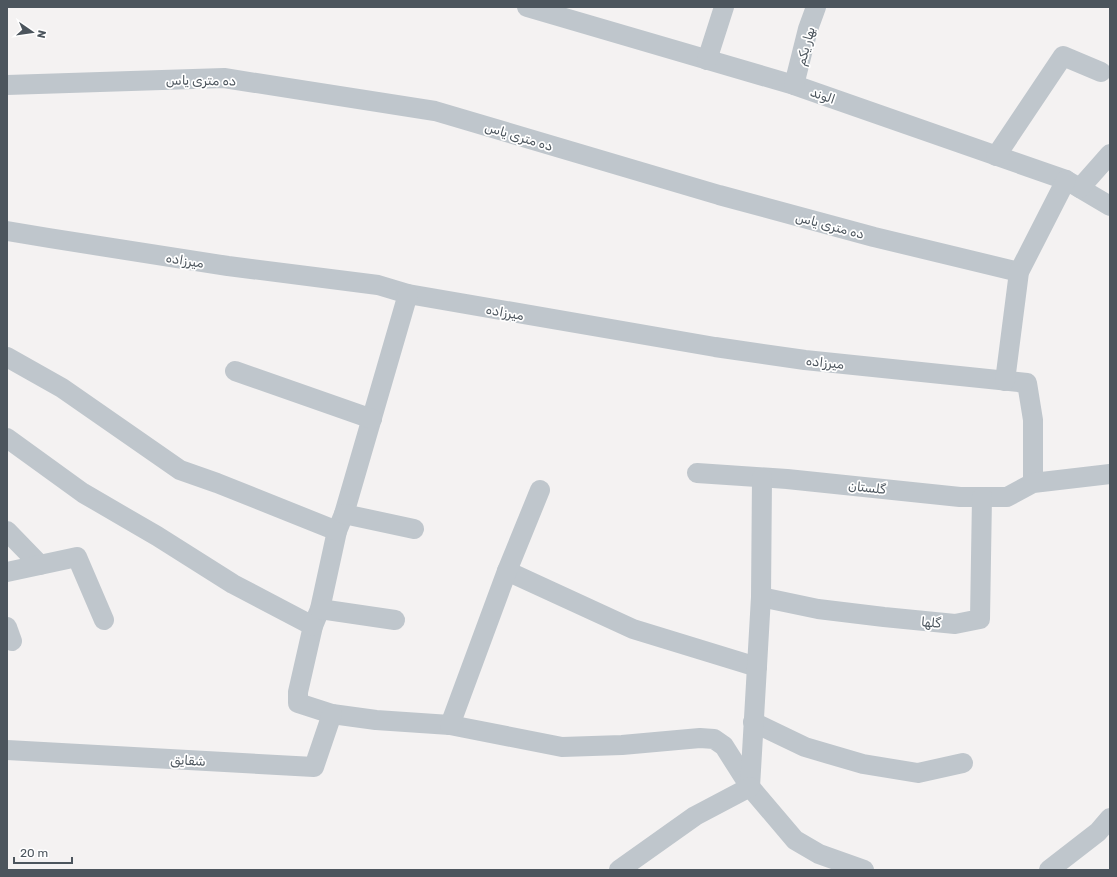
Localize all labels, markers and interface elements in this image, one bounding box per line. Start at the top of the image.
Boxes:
north arrow [12,12,52,52]
street label: بهار یکم [793,25,819,68]
text: N [34,29,48,40]
street label: ده متری یاس [166,72,236,90]
street label: الوند [808,84,837,108]
street label: ده متری یاس [483,119,555,155]
street label: ده متری یاس [794,209,866,243]
street label: میرزاده [165,250,205,272]
street label: میرزاده [485,302,525,324]
street label: میرزاده [805,353,845,373]
street label: گلستان [847,478,887,497]
street label: گلها [920,614,942,632]
street label: شقایق [170,752,206,770]
scale bar [14,839,72,865]
text: 20 m [20,846,48,860]

